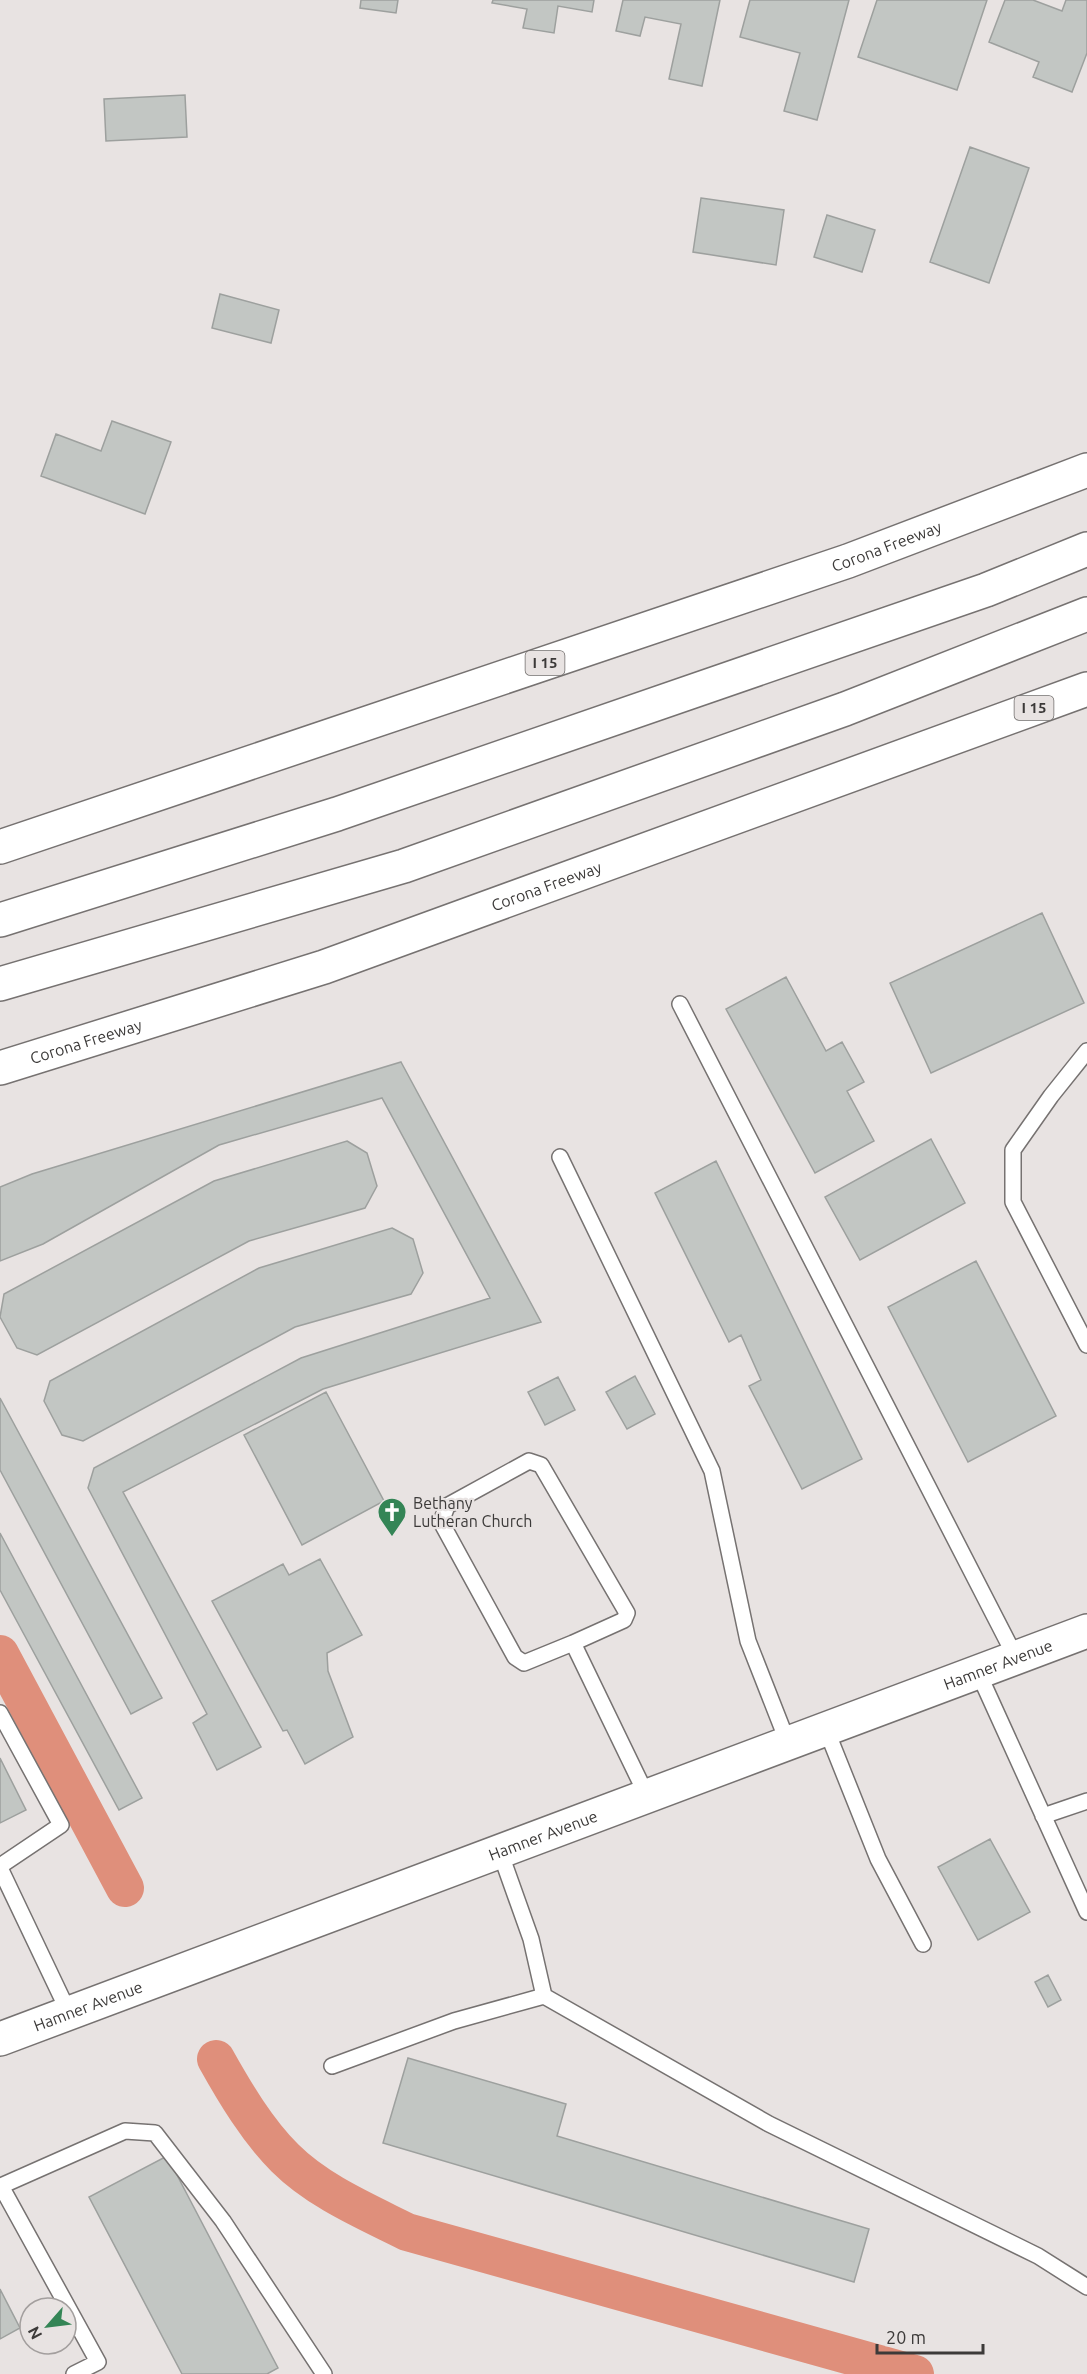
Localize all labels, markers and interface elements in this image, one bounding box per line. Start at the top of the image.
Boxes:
street label: Corona Freeway [829,517,944,575]
road number: I 15 [526,651,564,675]
road number: I 15 [1014,696,1054,720]
street label: Corona Freeway [489,858,604,914]
street label: Corona Freeway [28,1015,144,1067]
place label: Bethany Lutheran Church [413,1494,532,1530]
church icon: Bethany Lutheran Church [376,1496,408,1538]
street label: Hamner Avenue [941,1636,1055,1693]
street label: Hamner Avenue [486,1807,600,1864]
street label: Hamner Avenue [31,1977,145,2035]
north arrow [18,2296,78,2356]
scale bar [877,2317,984,2355]
text: N [24,2324,46,2343]
text: 20 m [886,2327,926,2347]

